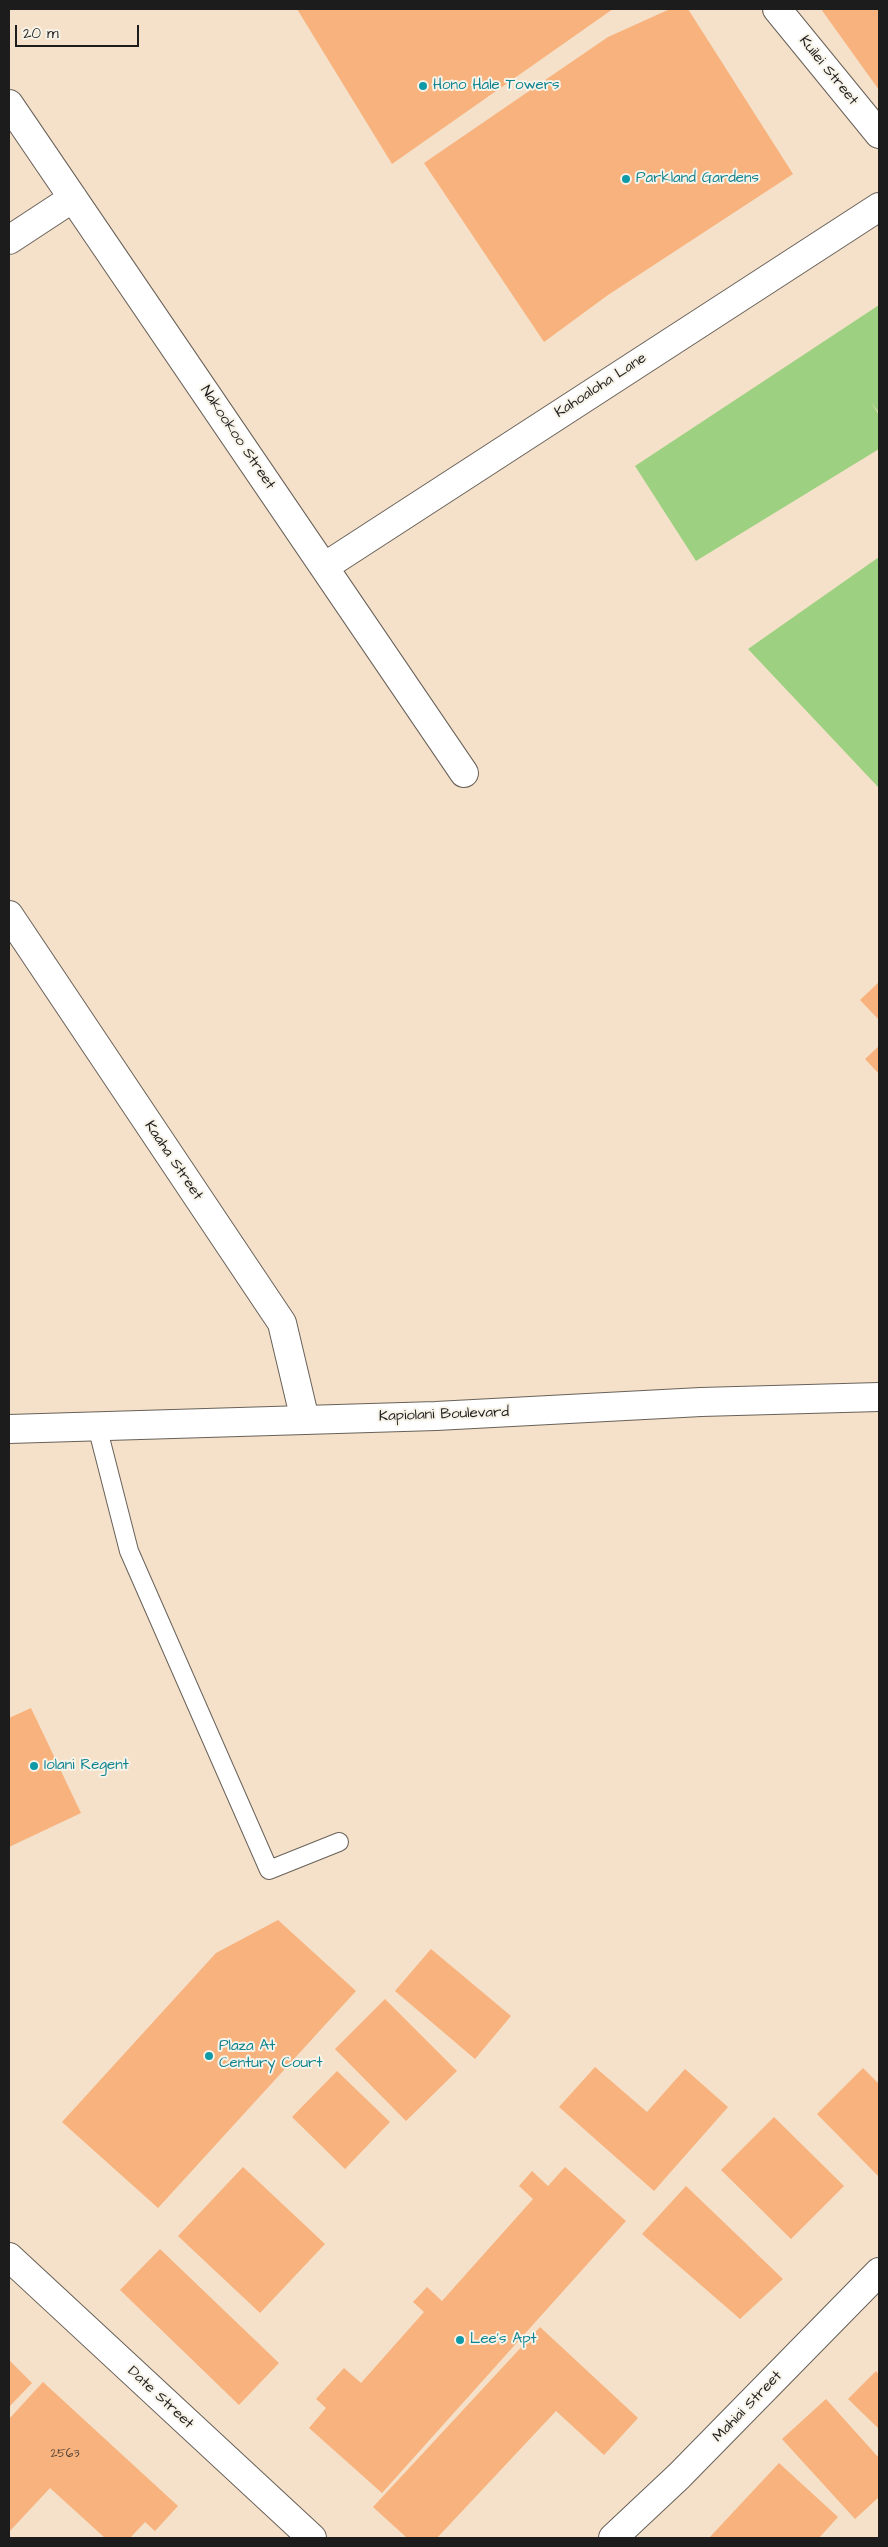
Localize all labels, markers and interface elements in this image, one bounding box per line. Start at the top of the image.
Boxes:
scale bar [18,15,141,47]
text: 20 m [23,23,59,44]
street label: Kuilei Street [795,33,861,109]
place label: Hono Hale Towers [433,77,559,95]
marker: Hono Hale Towers [417,80,429,92]
place label: Parkland Gardens [636,170,759,188]
marker: Parkland Gardens [620,173,632,185]
street label: Kahoaloha Lane [552,350,650,422]
street label: Nakookoo Street [196,383,278,493]
street label: Kaaha Street [140,1118,206,1204]
street label: Kapiolani Boulevard [379,1404,509,1426]
place label: Iolani Regent [44,1757,129,1775]
marker: Iolani Regent [28,1760,40,1772]
place label: Plaza At Century Court [219,2038,322,2073]
marker: Plaza At Century Court [203,2050,215,2062]
place label: Lee’s Apt [470,2331,537,2349]
marker: Lee’s Apt [454,2334,466,2346]
street label: Date Street [123,2363,197,2433]
street label: Mahiai Street [710,2368,786,2446]
house number: 2563 [51,2447,79,2461]

